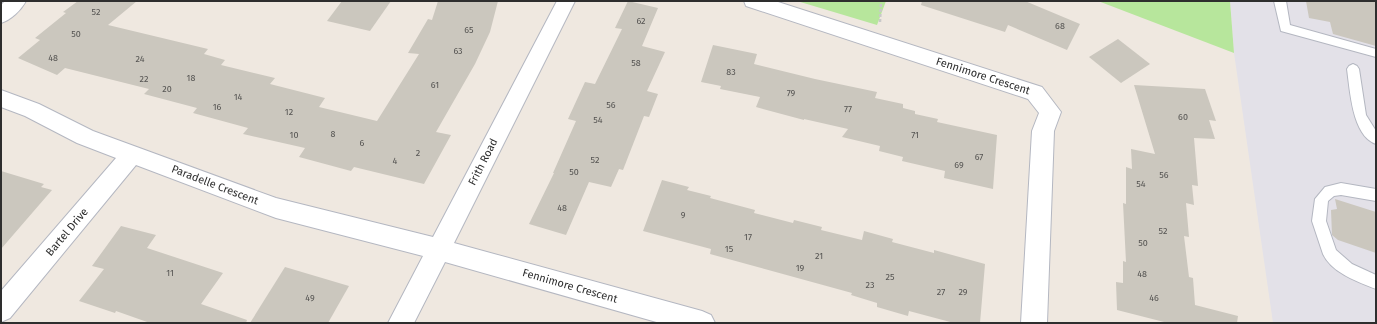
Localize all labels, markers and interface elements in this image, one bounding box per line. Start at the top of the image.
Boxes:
house number: 52 [92,7,100,17]
house number: 62 [636,16,646,26]
house number: 68 [1055,21,1065,31]
house number: 65 [464,25,474,35]
house number: 50 [71,29,81,39]
house number: 63 [453,46,463,56]
house number: 48 [48,53,58,63]
house number: 24 [135,54,145,64]
street label: Fennimore Crescent [934,55,1032,97]
house number: 58 [631,58,641,68]
house number: 83 [726,67,736,77]
house number: 18 [187,73,195,83]
house number: 22 [140,74,148,84]
house number: 61 [431,80,439,90]
house number: 20 [162,84,172,94]
house number: 79 [787,88,796,98]
house number: 14 [234,92,243,102]
house number: 56 [606,100,616,110]
house number: 16 [213,102,222,112]
house number: 77 [844,104,852,114]
house number: 12 [285,107,293,117]
house number: 60 [1178,112,1188,122]
house number: 54 [593,115,603,125]
house number: 8 [331,129,336,139]
house number: 10 [290,130,298,140]
house number: 71 [911,130,919,140]
street label: Frith Road [466,136,500,188]
house number: 6 [360,138,365,148]
house number: 2 [416,148,420,158]
house number: 67 [975,152,983,162]
house number: 52 [591,155,599,165]
house number: 4 [393,156,398,166]
house number: 69 [954,160,964,170]
street label: Paradelle Crescent [170,162,260,208]
house number: 50 [569,167,579,177]
house number: 56 [1159,170,1169,180]
house number: 54 [1136,179,1146,189]
house number: 48 [557,203,567,213]
street label: Bartel Drive [43,205,91,259]
house number: 9 [681,210,686,220]
house number: 52 [1159,226,1167,236]
house number: 17 [744,232,752,242]
house number: 50 [1138,238,1148,248]
house number: 15 [725,244,734,254]
house number: 21 [815,251,823,261]
house number: 19 [796,263,805,273]
street label: Fennimore Crescent [521,266,619,306]
house number: 11 [166,268,174,278]
house number: 48 [1137,269,1147,279]
house number: 25 [886,272,895,282]
house number: 23 [866,280,874,290]
house number: 27 [937,287,945,297]
house number: 29 [958,287,968,297]
house number: 49 [305,293,315,303]
house number: 46 [1149,293,1159,303]

